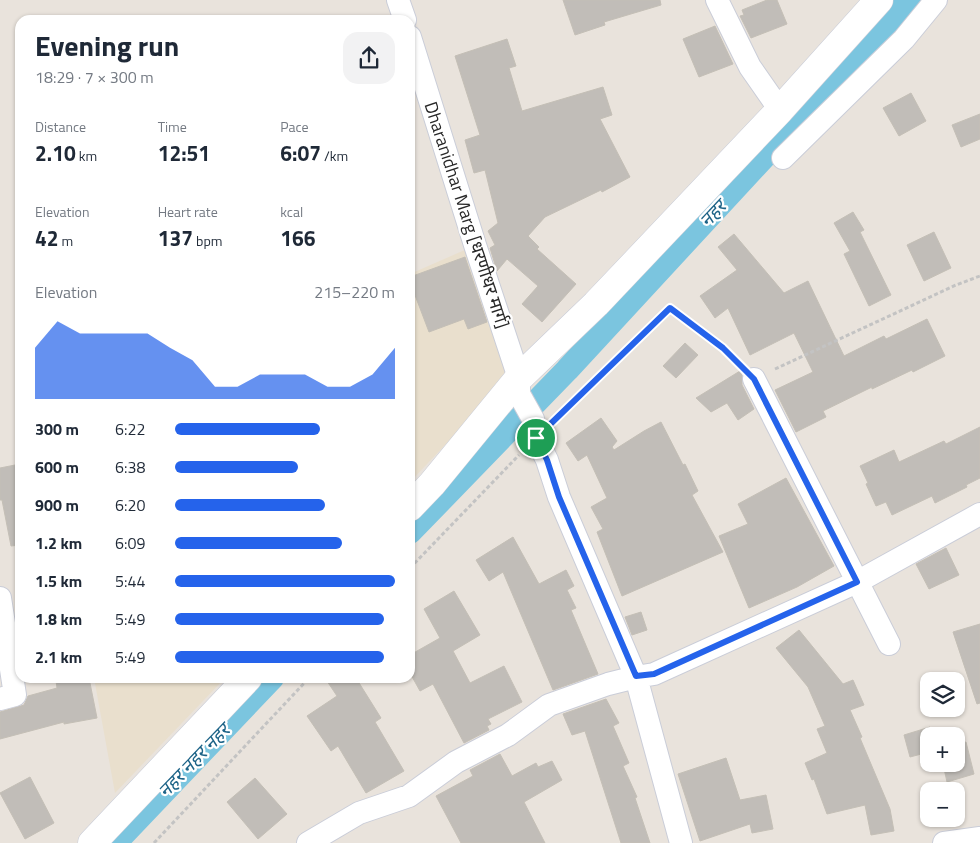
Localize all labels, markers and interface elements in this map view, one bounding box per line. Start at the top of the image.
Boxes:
text: Evening run [35,24,179,67]
button: share [343,32,395,84]
text: 18:29 · 7 × 300 m [35,65,154,89]
street label: Dharanidhar Marg [धरणीधर मार्ग] [418,98,516,332]
text: Distance [35,116,86,137]
text: Time [158,116,187,137]
text: Pace [280,116,309,137]
text: 2.10 [35,137,76,169]
text: 12:51 [158,137,210,169]
text: 6:07 [280,137,321,169]
text: km [76,145,97,166]
text: /km [321,145,348,166]
water label: नहर [692,190,735,233]
text: Elevation [35,201,89,222]
text: Heart rate [158,201,218,222]
text: kcal [280,201,303,222]
text: 42 [35,222,59,254]
text: 137 [158,222,193,254]
text: 166 [280,222,316,254]
text: m [59,230,73,251]
text: bpm [193,230,222,251]
text: Elevation [35,280,97,304]
text: 215–220 m [314,280,395,304]
text: 300 m [35,417,79,441]
text: 6:22 [115,417,145,441]
pin [515,417,557,459]
icon: arrive [522,424,550,452]
text: 600 m [35,455,79,479]
text: 6:38 [115,455,145,479]
text: 900 m [35,493,79,517]
text: 6:20 [115,493,145,517]
text: 1.2 km [35,531,82,555]
text: 6:09 [115,531,145,555]
text: 1.5 km [35,569,82,593]
text: 5:44 [115,569,145,593]
text: 1.8 km [35,607,82,631]
text: 5:49 [115,607,145,631]
text: 2.1 km [35,645,82,669]
text: 5:49 [115,645,145,669]
map controls [920,672,965,827]
button: layers [920,672,965,717]
water label: नहर नहर नहर [150,713,239,804]
button: + [920,727,965,772]
button: − [920,782,965,827]

